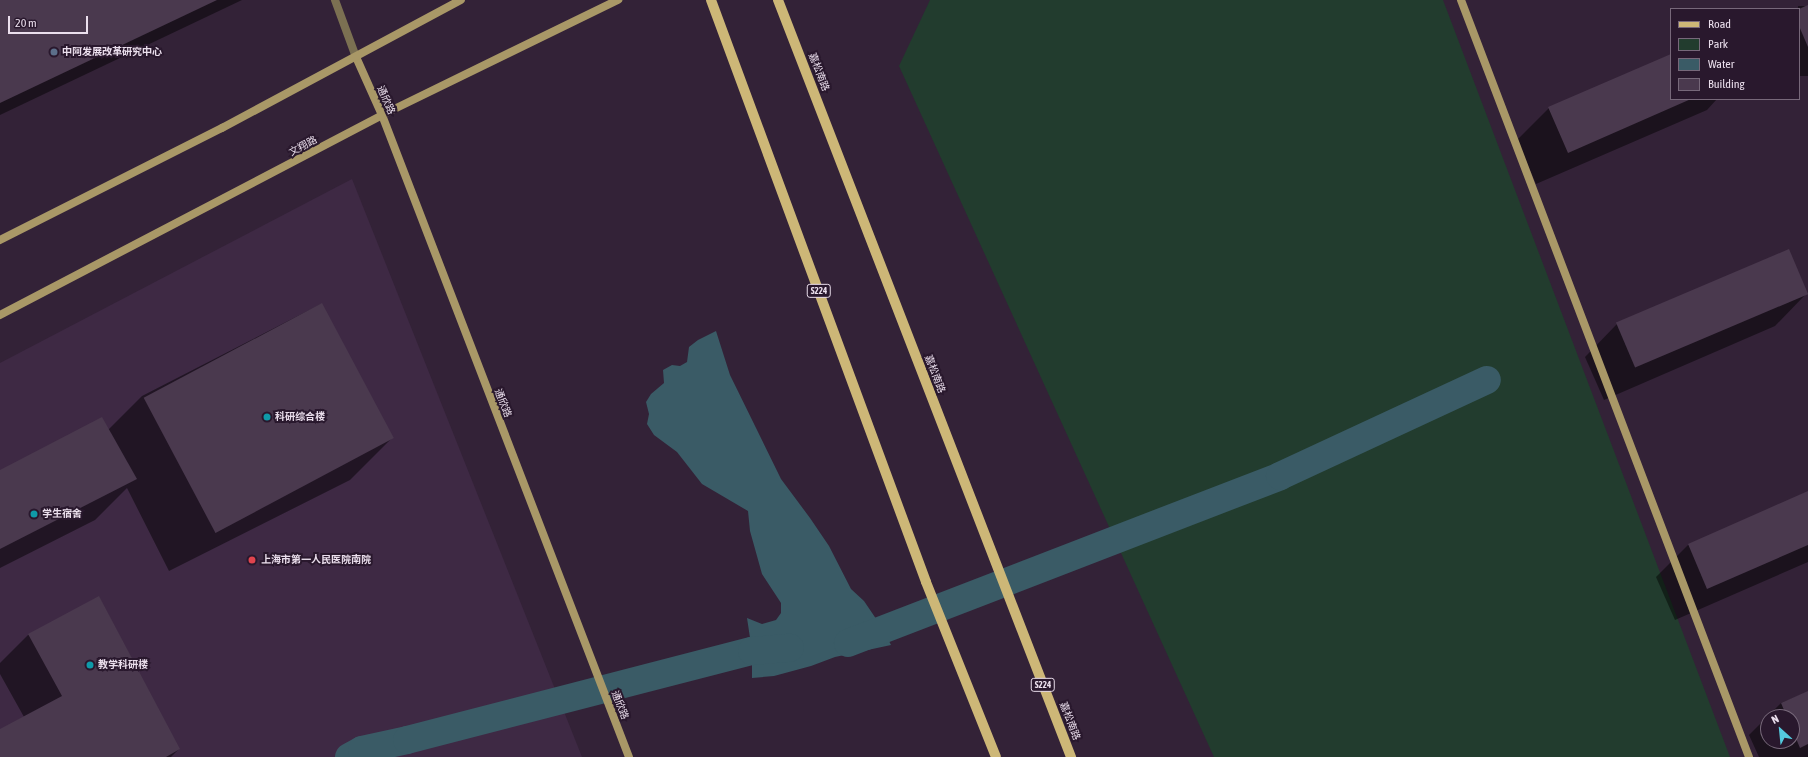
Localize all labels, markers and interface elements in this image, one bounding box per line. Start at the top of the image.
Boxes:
scale bar [10,8,90,34]
legend [1670,8,1800,100]
text: 20 m [15,16,37,30]
text: Road [1708,17,1731,31]
text: Park [1708,37,1728,51]
place label: 中阿发展改革研究中心 [62,46,162,58]
marker: 中阿发展改革研究中心 [49,47,59,57]
street label: 嘉松南路 [806,51,832,93]
text: Water [1708,57,1734,71]
text: Building [1708,77,1745,91]
street label: 通欣路 [374,84,398,116]
street label: 文翔路 [287,134,319,158]
road number: S224 [806,284,832,298]
street label: 嘉松南路 [922,353,948,395]
street label: 通欣路 [492,387,514,419]
place label: 科研综合楼 [275,411,325,423]
marker: 科研综合楼 [262,412,272,422]
place label: 学生宿舍 [42,508,82,520]
marker: 学生宿舍 [29,509,39,519]
marker: 上海市第一人民医院南院 [246,554,258,566]
place label: 上海市第一人民医院南院 [261,554,371,566]
place label: 教学科研楼 [98,659,148,671]
marker: 教学科研楼 [85,660,95,670]
road number: S224 [1030,678,1056,692]
street label: 通欣路 [609,689,631,721]
street label: 嘉松南路 [1057,700,1083,742]
north arrow [1760,709,1800,749]
text: N [1769,712,1781,726]

